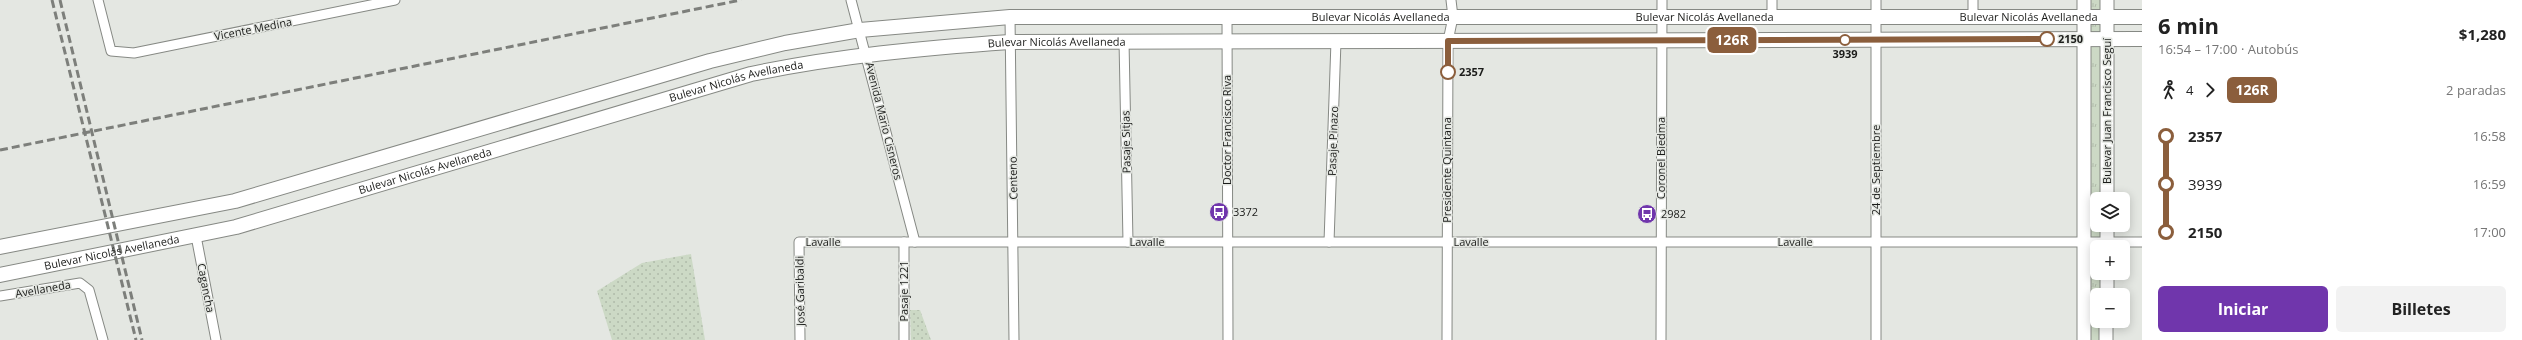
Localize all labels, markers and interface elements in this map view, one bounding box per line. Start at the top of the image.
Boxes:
street label: Bulevar Nicolás Avellaneda [1312,9,1450,24]
street label: Bulevar Nicolás Avellaneda [1636,9,1774,24]
street label: Bulevar Nicolás Avellaneda [1960,9,2098,24]
text: 6 min [2158,10,2219,40]
street label: Vicente Medina [213,14,293,43]
text: $1,280 [2459,24,2506,44]
line badge: 126R [1704,27,1760,53]
text: 126R [1715,30,1749,49]
marker: 2150 [2039,31,2055,47]
place label: 2150 [2058,31,2083,46]
street label: Bulevar Nicolás Avellaneda [987,34,1126,51]
marker: 3939 [1839,34,1851,46]
street label: Bulevar Juan Francisco Seguí [2099,38,2114,184]
text: 16:54 – 17:00 · Autobús [2158,40,2299,58]
place label: 3939 [1832,46,1858,61]
street label: Bulevar Nicolás Avellaneda [667,56,804,105]
street label: Avenida Mario Cisneros [863,60,906,181]
marker: 2357 [1440,64,1456,80]
place label: 2357 [1459,64,1484,79]
street label: Doctor Francisco Riva [1219,75,1234,185]
icon: walk [2158,79,2180,101]
icon: forward [2199,79,2221,101]
text: 126R [2235,80,2269,99]
text: 4 [2186,81,2193,99]
text: 2 paradas [2446,81,2506,99]
street label: Pasaje Pinazo [1324,105,1341,176]
street label: Pasaje Sitjas [1117,110,1134,174]
street label: Presidente Quintana [1439,117,1454,223]
street label: Coronel Biedma [1653,117,1668,199]
street label: 24 de Septiembre [1868,125,1883,215]
text: 2357 [2188,126,2222,146]
text: 16:58 [2473,127,2506,145]
street label: Bulevar Nicolás Avellaneda [357,144,493,197]
street label: Centeno [1005,156,1020,200]
text: 3939 [2188,174,2222,194]
text: 16:59 [2473,175,2506,193]
map controls [2090,192,2130,328]
button: layers [2090,192,2130,232]
bus stop icon: 3372 [1208,201,1230,223]
bus stop icon: 2982 [1636,203,1658,225]
place label: 3372 [1233,204,1258,219]
place label: 2982 [1661,206,1686,221]
text: 2150 [2188,222,2222,242]
text: 17:00 [2473,223,2506,241]
street label: Bulevar Nicolás Avellaneda [43,231,181,273]
street label: Lavalle [805,234,841,249]
street label: Lavalle [1129,234,1165,249]
street label: Lavalle [1453,234,1489,249]
street label: Lavalle [1777,234,1813,249]
button: + [2090,240,2130,280]
street label: José Garibaldi [791,256,808,327]
street label: Pasaje 1221 [896,260,911,322]
street label: Cagancha [194,262,219,314]
street label: Avellaneda [14,276,72,301]
button: Iniciar [2158,286,2328,332]
button: Billetes [2336,286,2506,332]
button: − [2090,288,2130,328]

